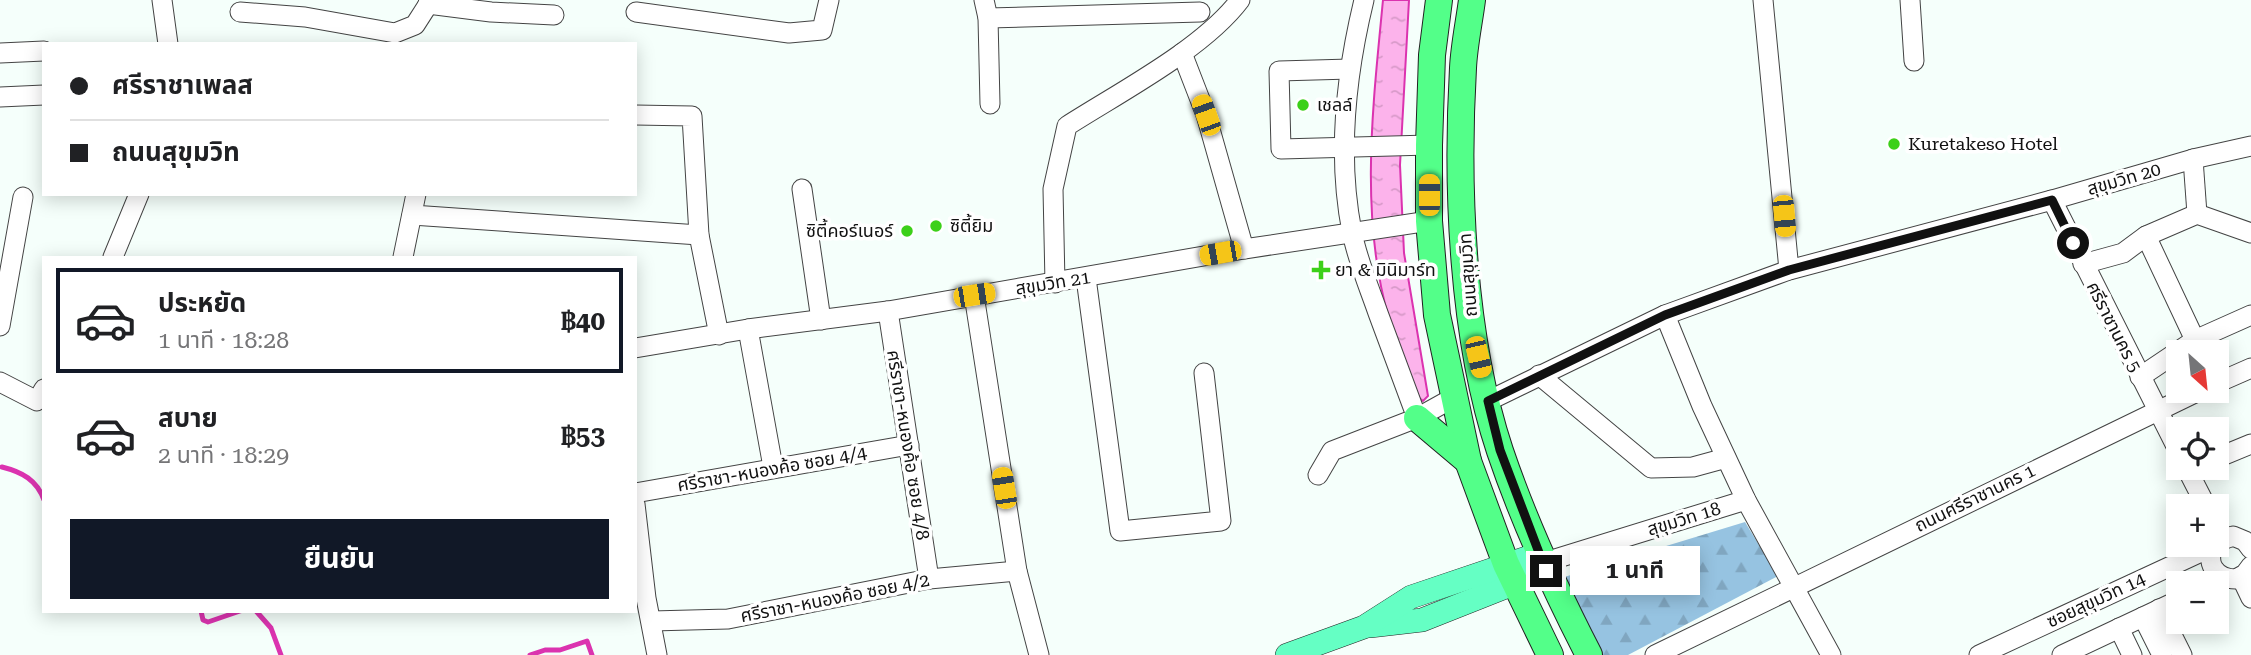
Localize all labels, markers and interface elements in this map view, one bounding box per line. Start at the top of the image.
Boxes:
text: ศรีราชาเพลส [112,70,253,100]
car [1189,92,1224,138]
place label: เชลล์ [1317,94,1353,115]
marker: เชลล์ [1295,97,1311,113]
place label: Kuretakeso Hotel [1908,133,2058,154]
marker: Kuretakeso Hotel [1886,136,1902,152]
text: ถนนสุขุมวิท [112,137,240,167]
street label: สุขุมวิท 20 [2085,158,2163,200]
car [1419,174,1440,216]
car [1772,194,1797,238]
place label: ซิตี้ยิม [950,213,993,236]
place label: ซิตี้คอร์เนอร์ [806,218,894,241]
marker: ซิตี้ยิม [928,218,944,234]
marker: ซิตี้คอร์เนอร์ [899,223,915,239]
route start [2057,227,2089,259]
street label: ถนนสุขุมวิท [1454,232,1482,318]
car [1198,239,1243,267]
place label: ยา & มินิมาร์ท [1335,259,1436,280]
marker: ยา & มินิมาร์ท [1313,262,1329,278]
street label: สุขุมวิท 21 [1014,266,1092,300]
street label: ศรีราชานคร 5 [2083,278,2146,376]
car [952,281,997,309]
text: ประหยัด [158,288,246,318]
icon: car [74,289,137,352]
text: ฿40 [561,306,605,336]
text: 1 นาที · 18:28 [158,327,289,354]
car [1464,334,1493,380]
north arrow [2166,340,2230,402]
map controls [2166,340,2229,634]
street label: ศรีราชา-หนองค้อ ซอย 4/8 [883,348,934,541]
text: สบาย [158,403,218,433]
icon: car [74,404,137,467]
button: locate [2166,417,2229,480]
text: ฿53 [561,421,605,451]
street label: ศรีราชา-หนองค้อ ซอย 4/4 [675,441,868,496]
text: 2 นาที · 18:29 [158,442,289,469]
street label: ถนนศรีราชานคร 1 [1911,459,2039,536]
car [991,466,1018,510]
button: + [2166,494,2229,557]
street label: สุขุมวิท 18 [1645,497,1723,541]
button: ยืนยัน [70,519,609,599]
callout: 1 นาที [1570,546,1700,596]
route end [1530,555,1562,587]
text: 1 นาที [1606,557,1664,584]
street label: ซอยสุขุมวิท 14 [2043,567,2149,633]
street label: ศรีราชา-หนองค้อ ซอย 4/2 [739,569,931,626]
button: − [2166,571,2229,634]

